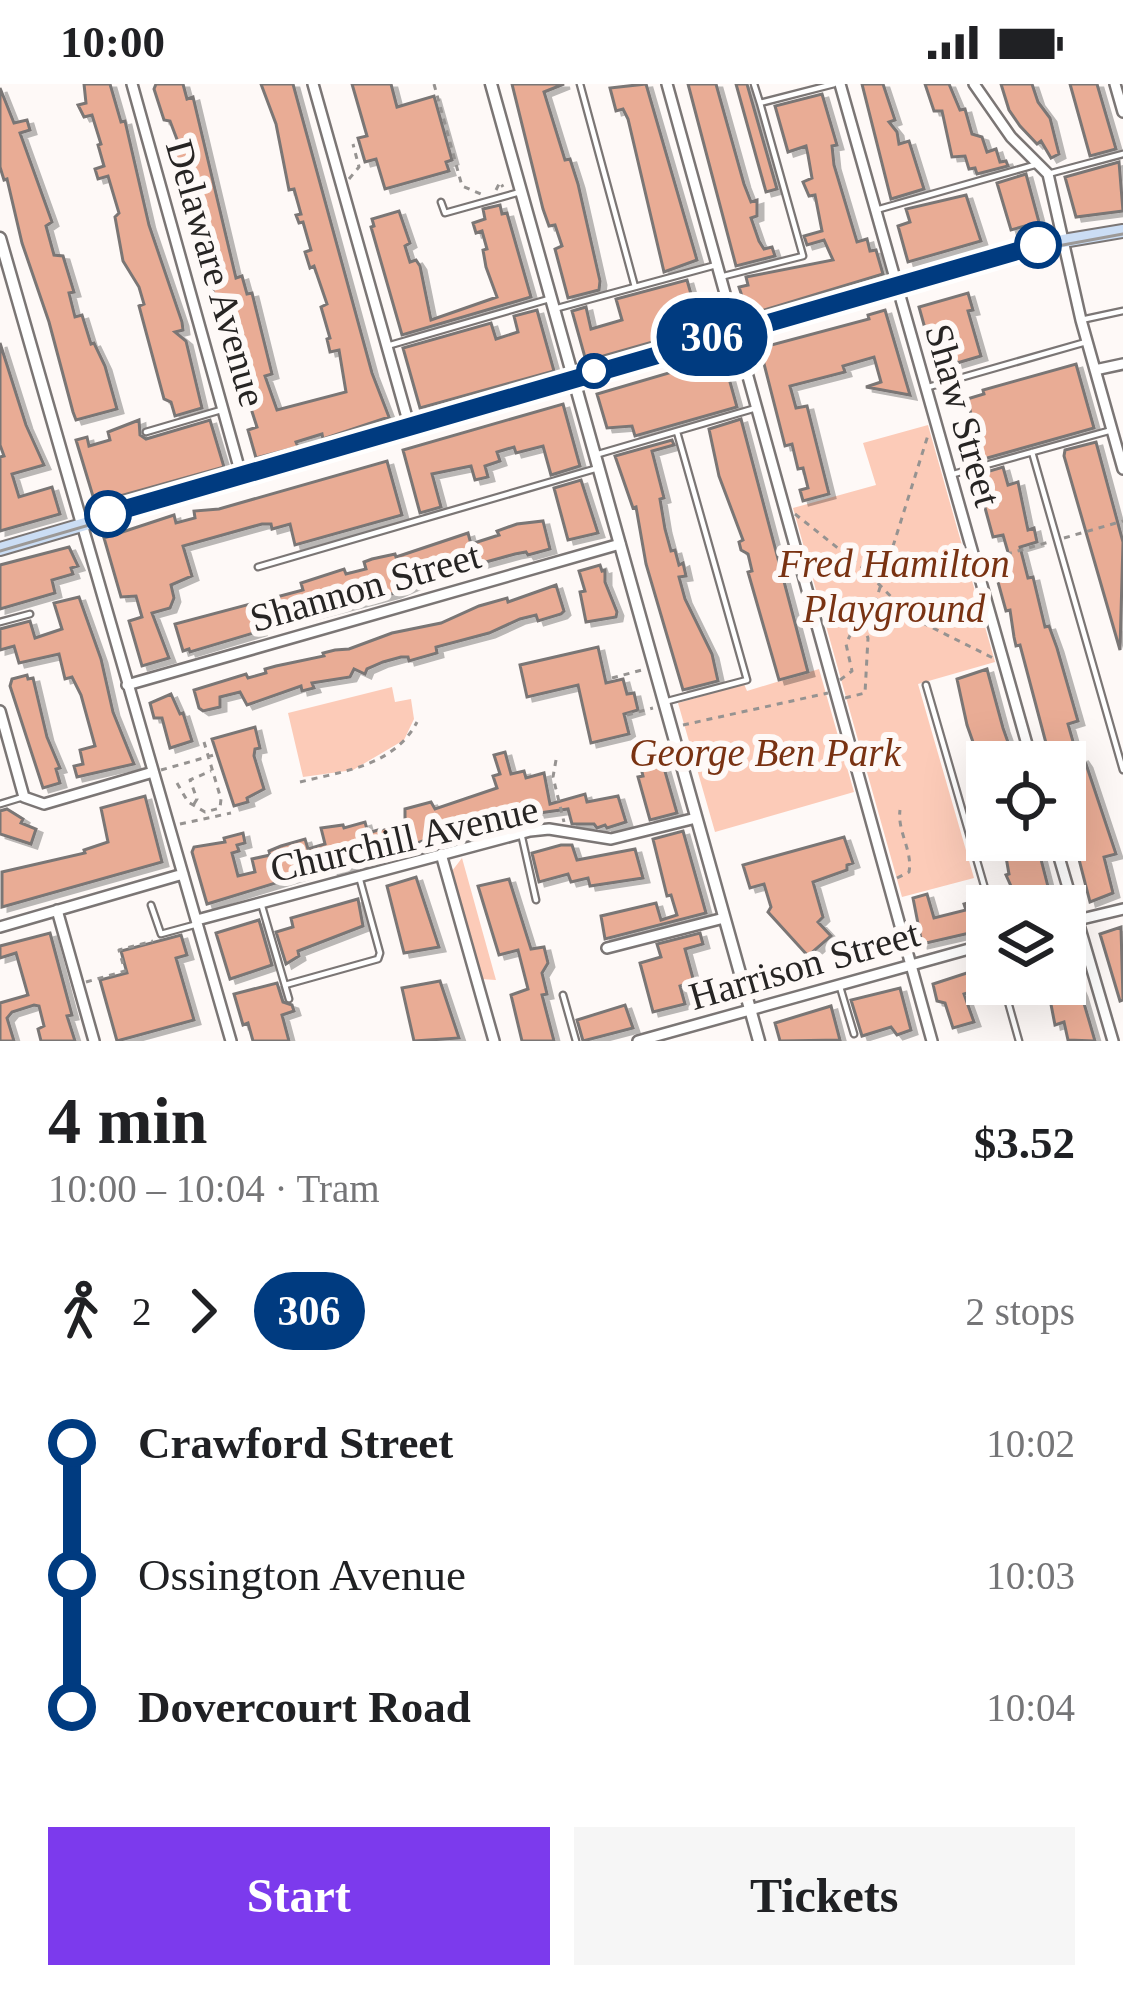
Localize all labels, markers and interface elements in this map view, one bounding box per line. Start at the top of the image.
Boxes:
text: 10:00 [60,17,165,67]
street label: Delaware Avenue [158,135,275,411]
unlabelled marker [1016,223,1060,267]
line badge: 306 [643,298,781,376]
text: 306 [681,314,744,360]
street label: Shaw Street [917,319,1010,511]
unlabelled marker [578,355,610,387]
unlabelled marker [86,492,130,536]
street label: Shannon Street [245,533,485,640]
park label: Fred Hamilton Playground [777,542,1010,631]
park label: George Ben Park [629,731,901,775]
map controls [966,741,1086,1005]
button: locate [966,741,1086,861]
street label: Churchill Avenue [266,787,542,890]
button: layers [966,885,1086,1005]
street label: Harrison Street [684,911,924,1018]
text: 4 min [48,1084,208,1157]
text: $3.52 [974,1118,1075,1168]
text: 10:00 – 10:04 · Tram [48,1167,380,1210]
icon: walk [48,1278,114,1344]
icon: forward [170,1278,236,1344]
text: 306 [278,1288,341,1334]
text: 2 [132,1290,152,1333]
text: 2 stops [966,1290,1075,1333]
text: Crawford Street [138,1418,453,1468]
text: 10:02 [986,1422,1075,1465]
text: Ossington Avenue [138,1550,466,1600]
text: 10:03 [986,1554,1075,1597]
text: Dovercourt Road [138,1682,471,1732]
text: 10:04 [986,1686,1075,1729]
button: Start [48,1827,550,1965]
button: Tickets [574,1827,1075,1965]

